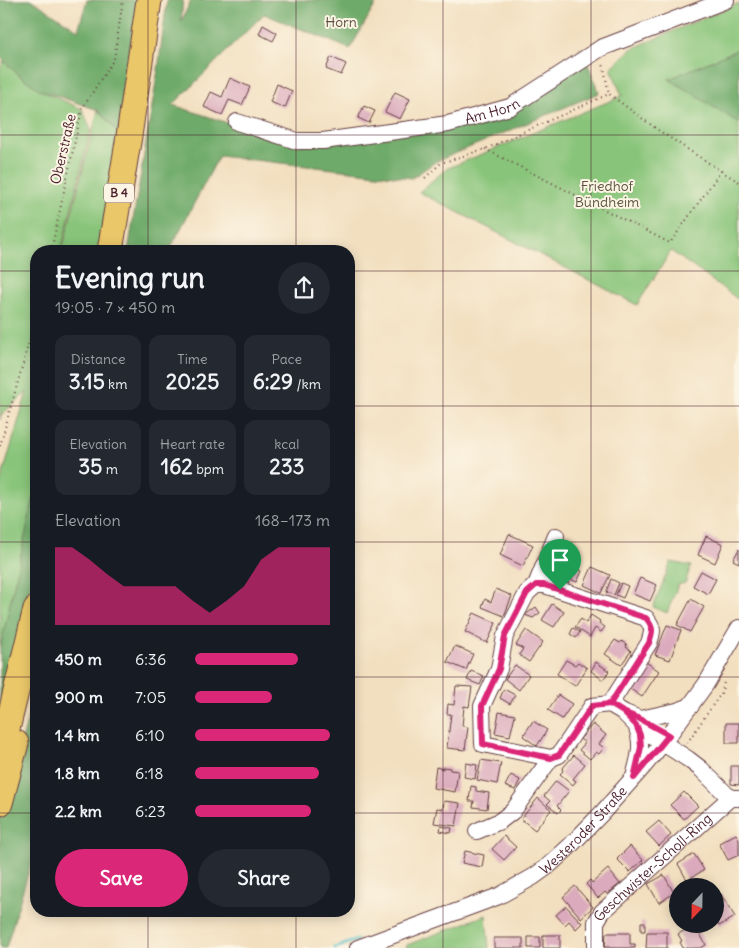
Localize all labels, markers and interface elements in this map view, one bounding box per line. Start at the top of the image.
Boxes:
park label: Horn [325,13,357,31]
street label: Am Horn [463,94,523,128]
street label: Oberstraße [46,112,80,186]
park label: Friedhof Bündheim [575,177,639,211]
road number: B 4 [104,184,134,202]
text: Evening run [55,260,205,296]
button: share [278,262,330,314]
text: 19:05 · 7 × 450 m [55,297,175,317]
text: Distance [71,350,126,368]
text: Time [177,350,208,368]
text: Pace [272,350,302,368]
text: 3.15 [69,368,105,395]
text: 20:25 [166,368,219,395]
text: 6:29 [253,368,293,395]
text: km [105,375,127,393]
text: /km [293,375,321,393]
text: Elevation [69,435,127,453]
text: Heart rate [160,435,225,453]
text: kcal [274,435,299,453]
text: 35 [78,453,102,480]
text: 162 [161,453,193,480]
text: 233 [269,453,305,480]
text: m [102,460,118,478]
text: bpm [193,460,224,478]
text: Elevation [55,510,121,530]
text: 168–173 m [255,510,330,530]
pin [539,539,581,590]
icon: arrive [546,546,574,574]
text: 450 m [55,649,102,669]
text: 6:36 [135,649,166,669]
text: 900 m [55,687,103,707]
text: 7:05 [135,687,166,707]
text: 1.4 km [55,725,100,745]
text: 6:10 [135,725,165,745]
text: 1.8 km [55,763,100,783]
text: 6:18 [135,763,163,783]
street label: Westeroder Straße [536,782,631,879]
text: 2.2 km [55,801,102,821]
text: 6:23 [135,801,166,821]
street label: Geschwister-Scholl-Ring [589,809,716,925]
button: Save [55,849,188,907]
button: Share [198,849,330,907]
north arrow [669,878,724,932]
map controls [669,878,724,933]

